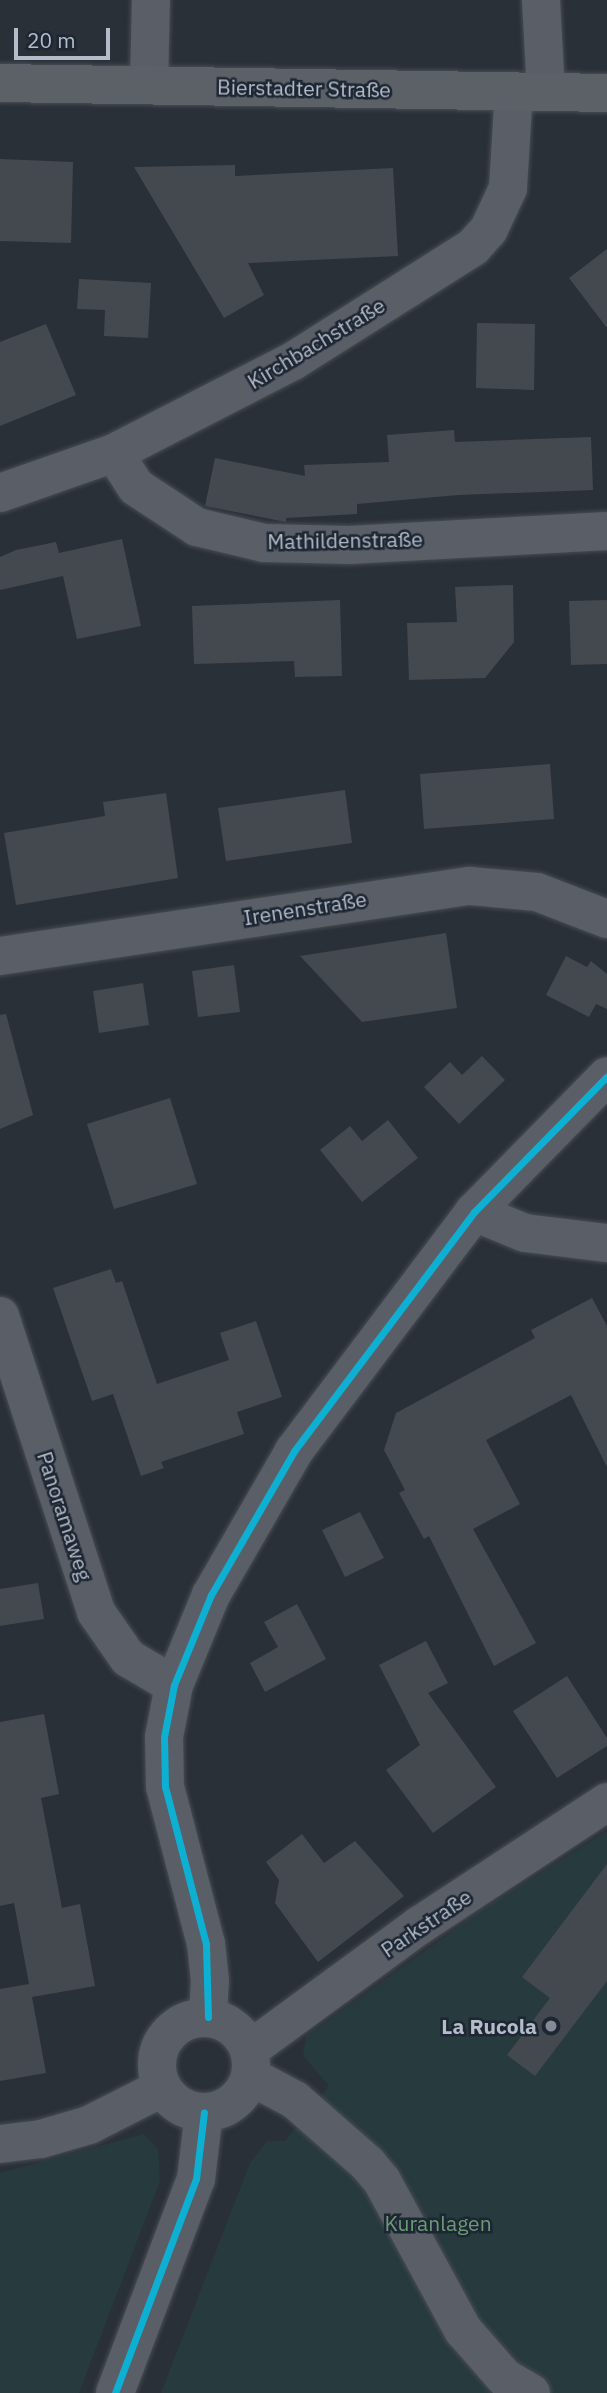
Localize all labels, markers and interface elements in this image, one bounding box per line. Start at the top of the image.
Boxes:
scale bar [18,14,114,58]
text: 20 m [27,26,76,54]
street label: Bierstadter Straße [217,74,391,102]
street label: Kirchbachstraße [243,292,389,394]
street label: Mathildenstraße [267,526,423,554]
street label: Irenenstraße [242,886,368,930]
street label: Panoramaweg [32,1448,98,1584]
street label: Parkstraße [376,1884,476,1962]
place label: La Rucola [441,2013,537,2039]
marker: La Rucola [543,2018,559,2034]
park label: Kuranlagen [384,2210,492,2236]

